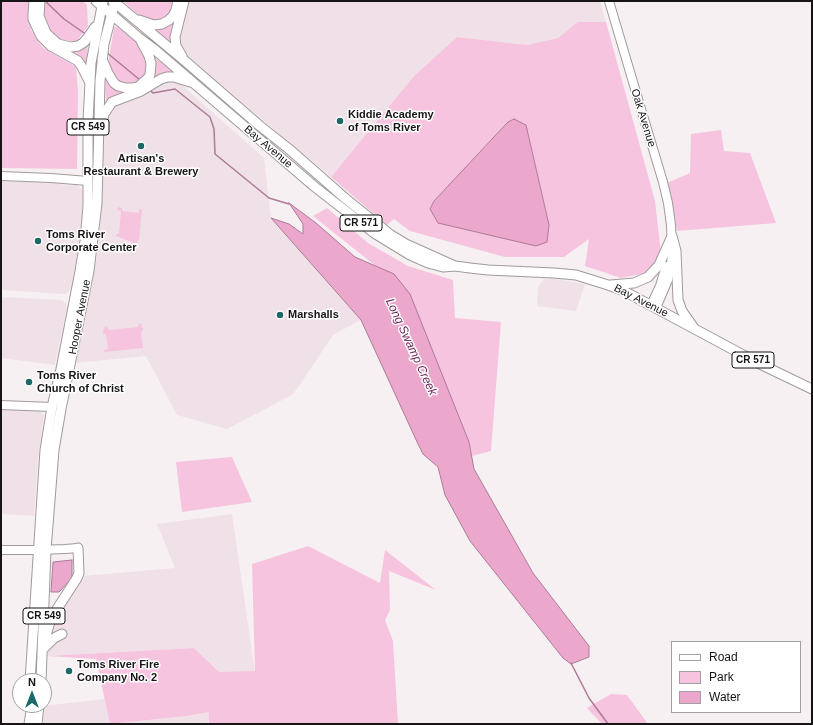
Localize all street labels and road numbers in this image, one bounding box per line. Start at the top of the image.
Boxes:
street label: Oak Avenue [628,87,658,149]
road number: CR 549 [67,119,109,135]
street label: Bay Avenue [241,123,295,171]
road number: CR 571 [340,215,382,231]
street label: Hooper Avenue [66,278,94,356]
street label: Bay Avenue [612,282,670,320]
road number: CR 571 [732,352,774,368]
road number: CR 549 [23,608,65,624]

